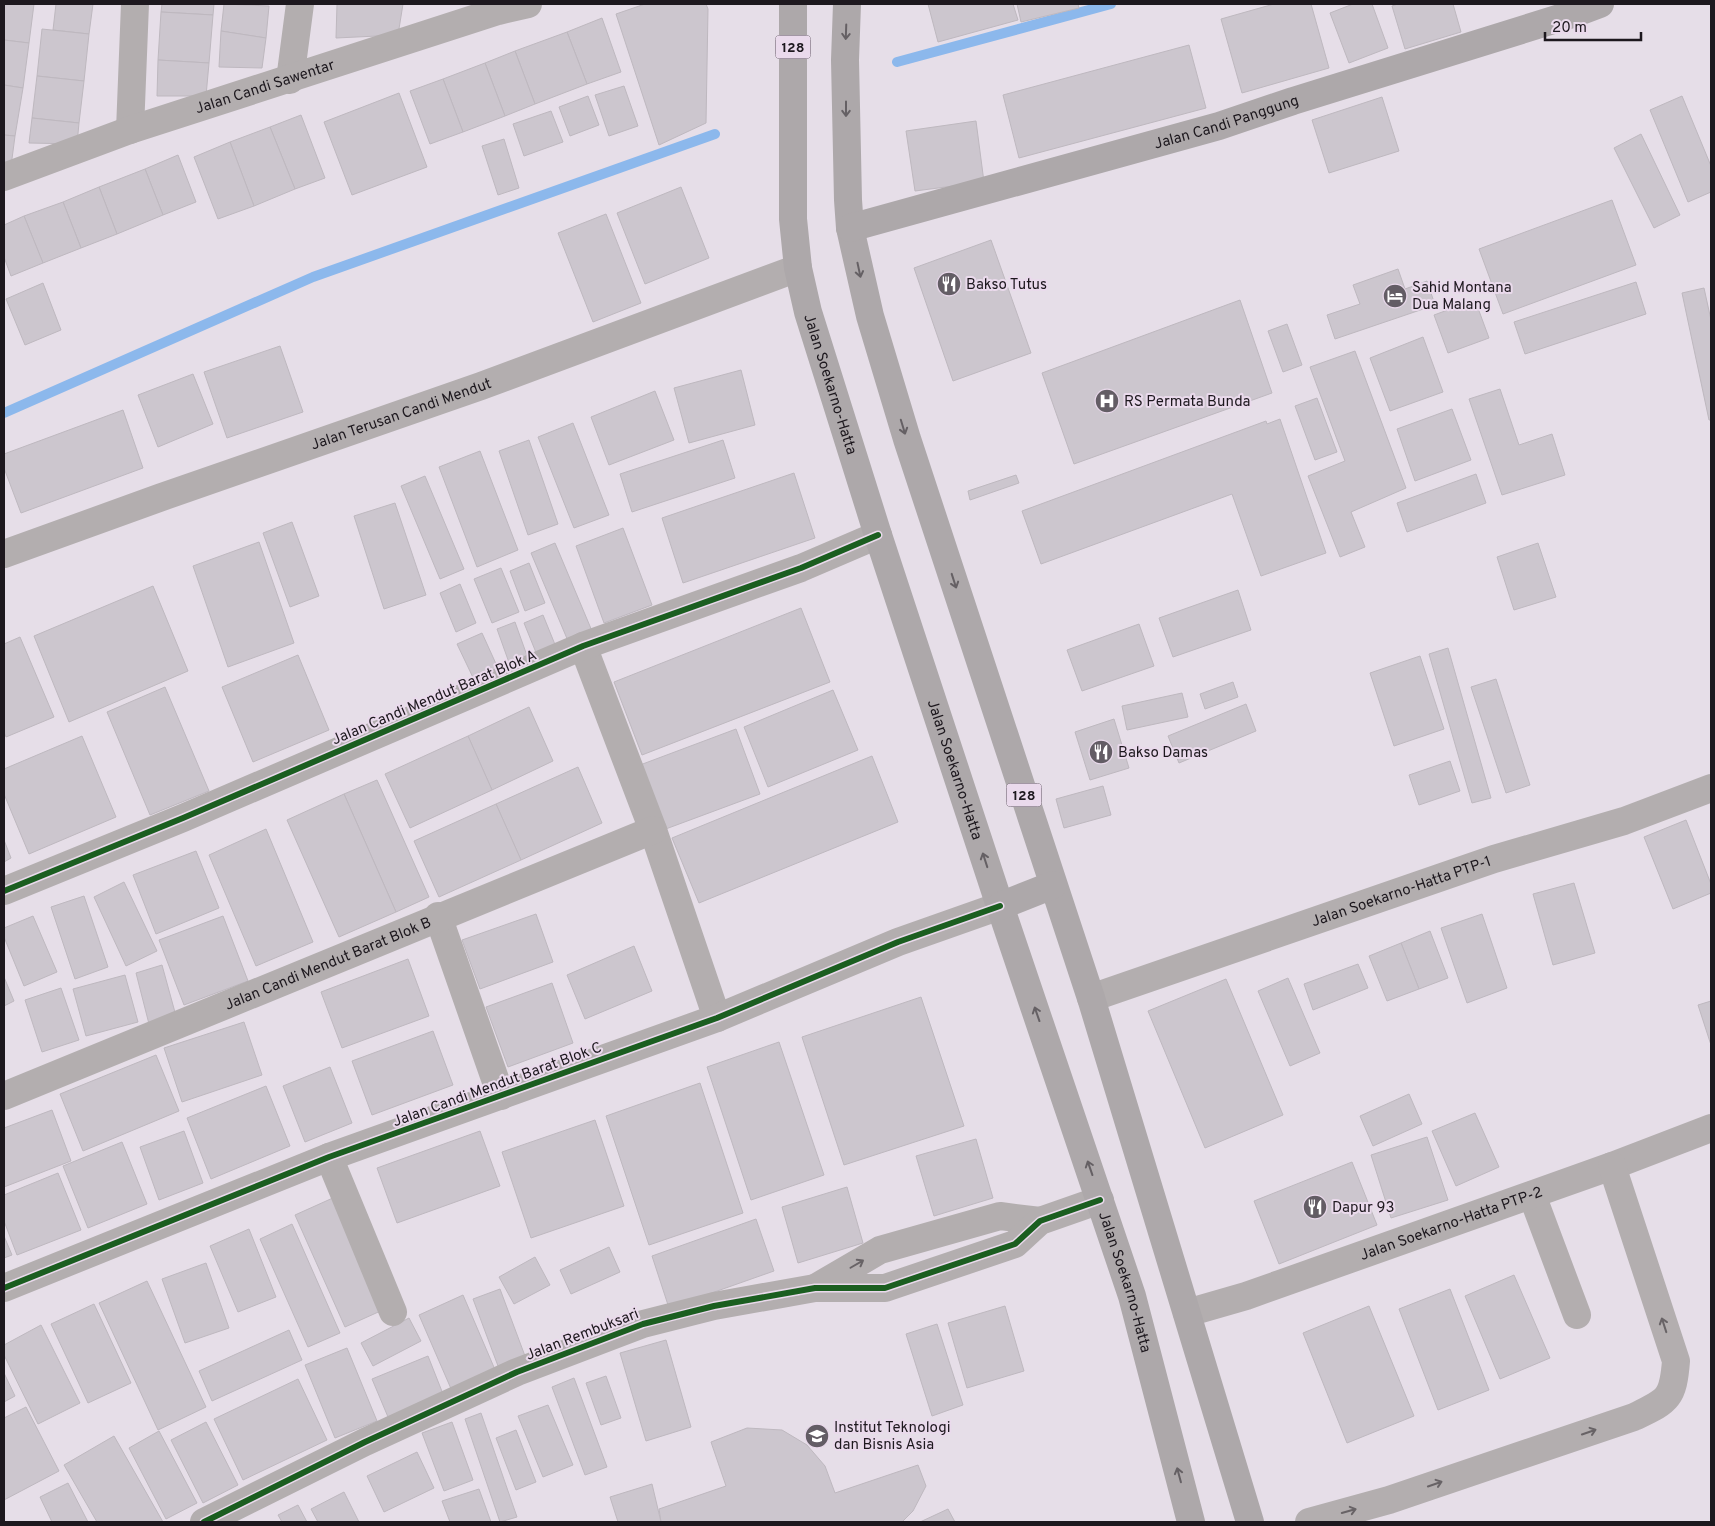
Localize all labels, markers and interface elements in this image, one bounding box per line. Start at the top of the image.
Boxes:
scale bar [1545,10,1641,42]
text: 20 m [1552,19,1587,38]
one-way arrow [842,24,851,40]
road number: 128 [776,36,810,58]
street label: Jalan Candi Sawentar [193,56,337,119]
street label: Jalan Candi Panggung [1152,92,1301,155]
one-way arrow [841,100,851,117]
one-way arrow [855,262,864,278]
restaurant icon: Bakso Tutus [936,271,962,297]
place label: Bakso Tutus [966,276,1047,295]
place label: Sahid Montana Dua Malang [1412,279,1512,315]
hotel icon: Sahid Montana Dua Malang [1382,283,1408,309]
street label: Jalan Soekarno-Hatta [798,312,860,457]
street label: Jalan Terusan Candi Mendut [309,375,495,455]
hospital icon: RS Permata Bunda [1094,388,1120,414]
place label: RS Permata Bunda [1124,393,1250,412]
one-way arrow [899,418,908,434]
one-way arrow [950,573,960,589]
street label: Jalan Candi Mendut Barat Blok A [329,646,540,750]
street label: Jalan Soekarno-Hatta [922,697,986,843]
restaurant icon: Bakso Damas [1088,739,1114,765]
place label: Bakso Damas [1118,744,1208,763]
road number: 128 [1006,784,1042,806]
one-way arrow [980,853,990,869]
street label: Jalan Soekarno-Hatta PTP-1 [1309,853,1494,932]
street label: Jalan Candi Mendut Barat Blok B [222,914,434,1015]
one-way arrow [1032,1007,1041,1022]
street label: Jalan Candi Mendut Barat Blok C [390,1039,605,1132]
one-way arrow [1084,1160,1094,1176]
street label: Jalan Soekarno-Hatta PTP-2 [1358,1183,1546,1266]
restaurant icon: Dapur 93 [1302,1194,1328,1220]
place label: Dapur 93 [1332,1199,1394,1218]
street label: Jalan Soekarno-Hatta [1093,1209,1154,1355]
one-way arrow [849,1258,863,1268]
street label: Jalan Rembuksari [523,1305,642,1366]
one-way arrow [1659,1318,1668,1333]
place label: Institut Teknologi dan Bisnis Asia [834,1419,950,1455]
school or university icon: Institut Teknologi dan Bisnis Asia [804,1423,830,1449]
one-way arrow [1581,1427,1596,1436]
one-way arrow [1174,1468,1183,1484]
one-way arrow [1427,1479,1443,1489]
one-way arrow [1341,1506,1357,1516]

